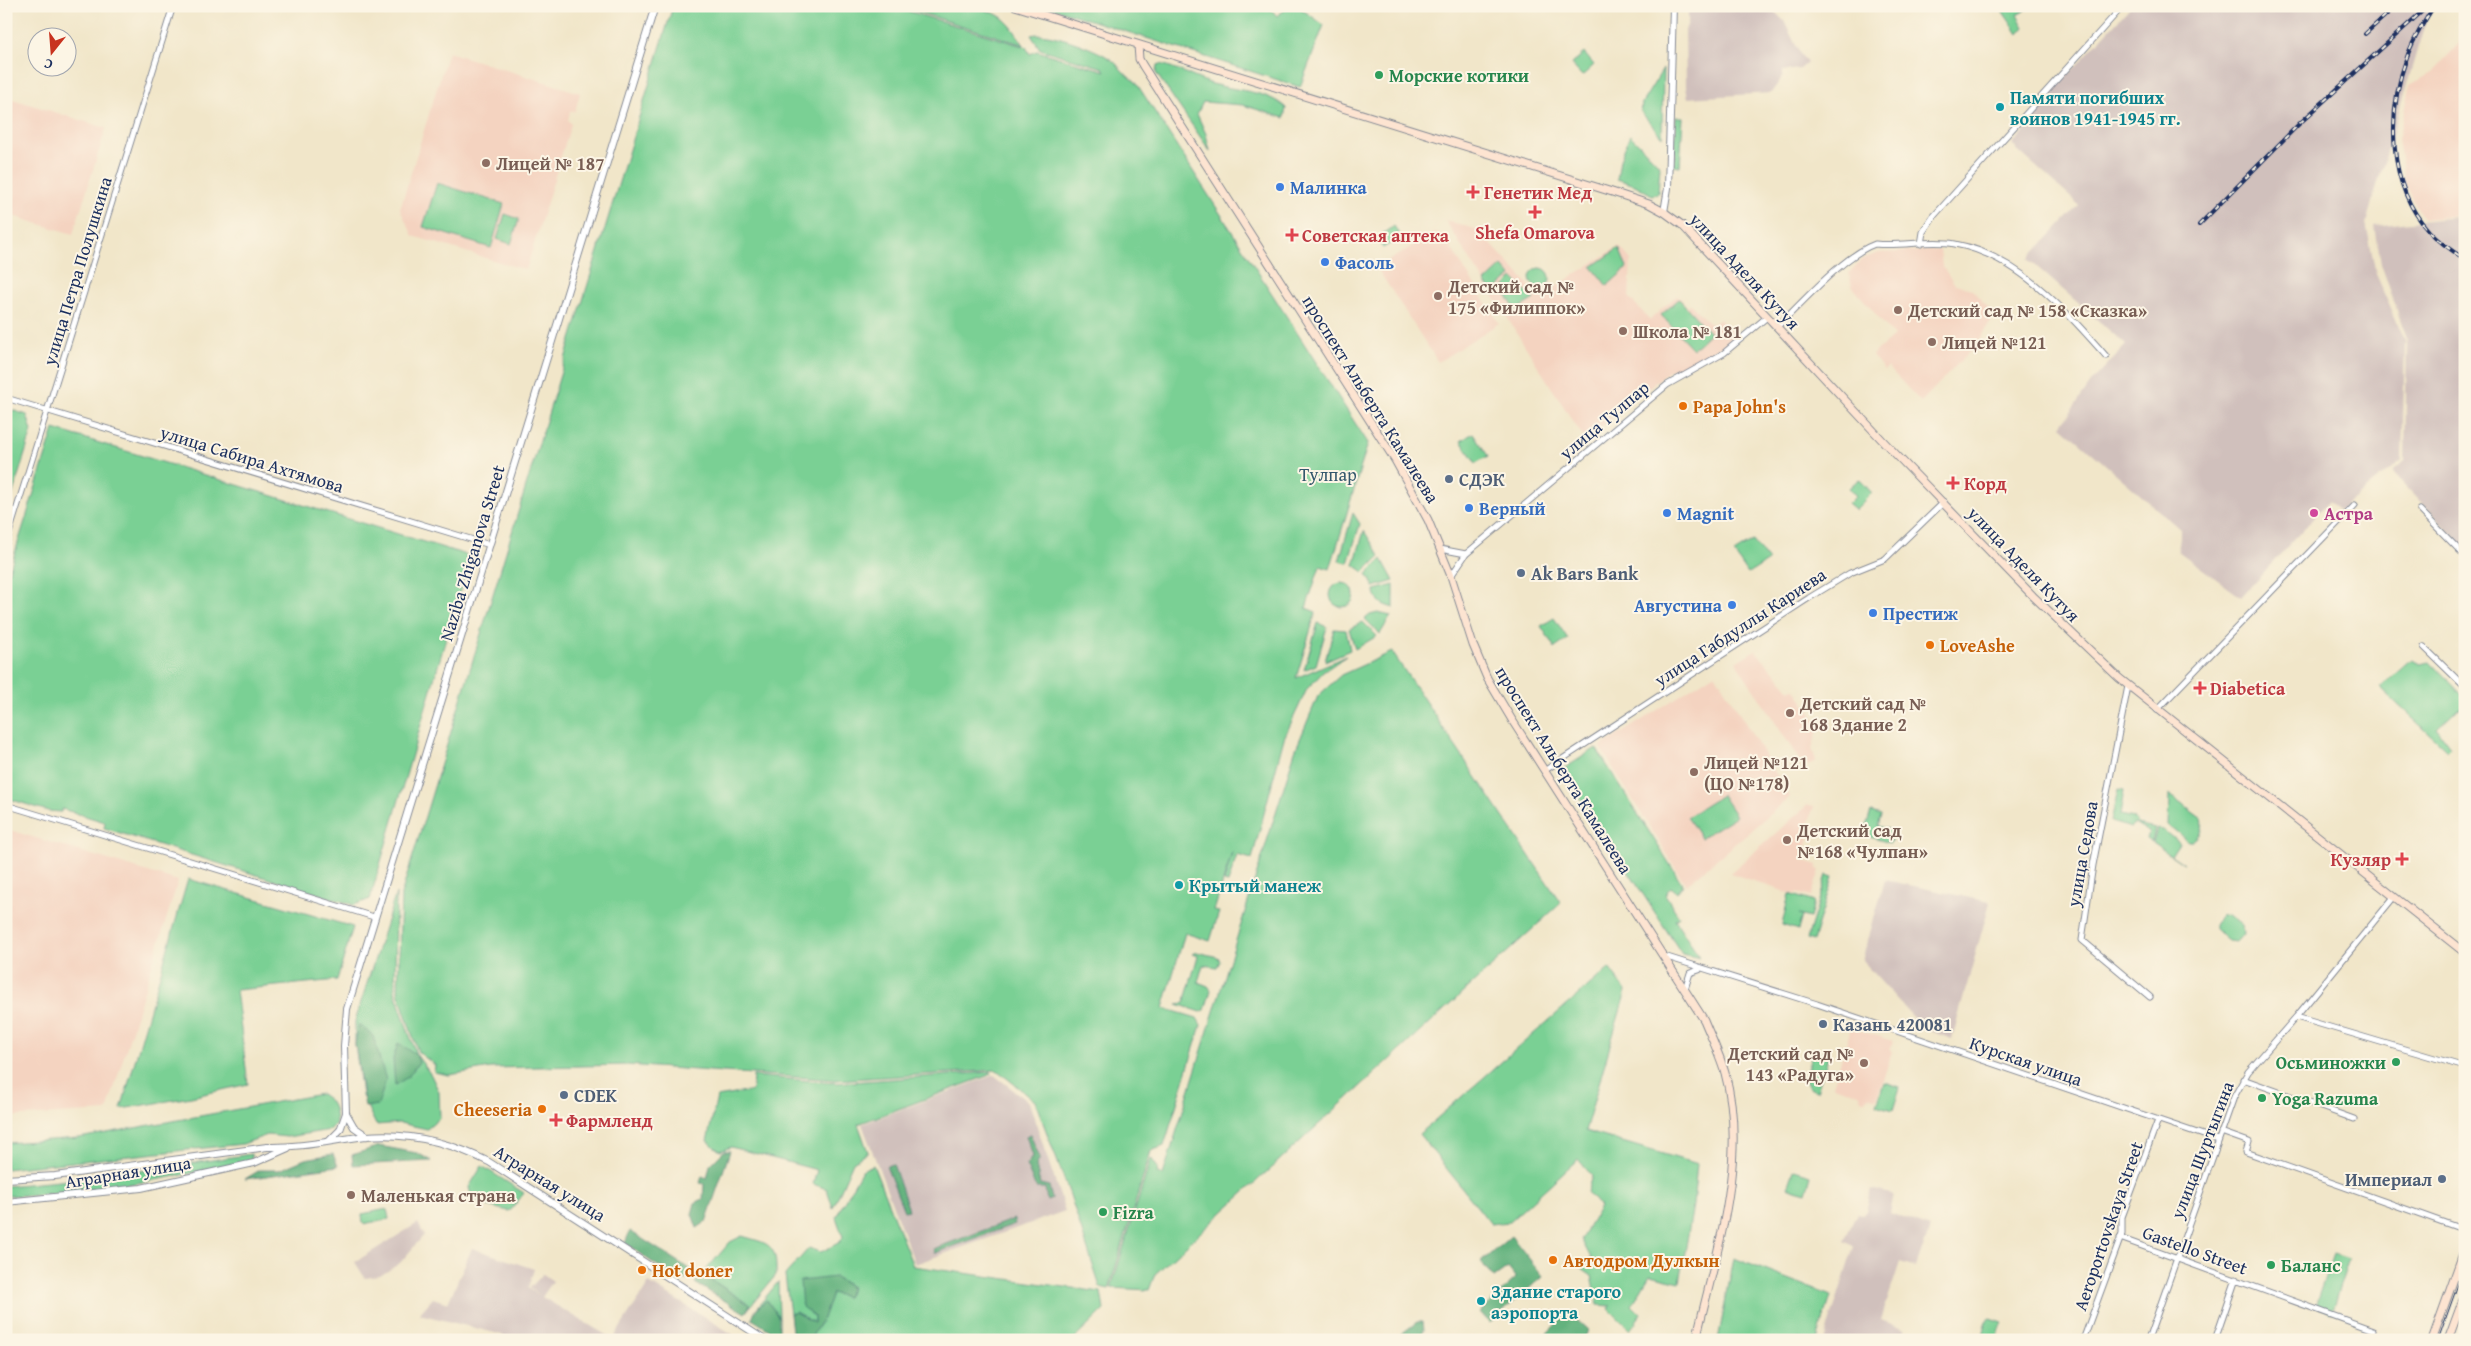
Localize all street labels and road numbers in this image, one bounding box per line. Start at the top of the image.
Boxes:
street label: улица Петра Полушкина [35,173,119,370]
street label: улица Аделя Кутуя [1683,206,1807,336]
street label: проспект Альберта Камалеева [1296,290,1446,509]
street label: улица Тулпар [1552,374,1655,466]
street label: улица Сабира Ахтямова [156,418,347,500]
street label: Naziba Zhiganova Street [432,461,512,644]
street label: улица Аделя Кутуя [1961,499,2086,628]
street label: улица Габдуллы Кариева [1648,561,1832,693]
street label: проспект Альберта Камалеева [1489,661,1639,880]
street label: улица Седова [2059,799,2105,910]
street label: Курская улица [1966,1029,2086,1093]
street label: улица Шуртыгина [2163,1077,2241,1224]
street label: Aeroportovskaya Street [2066,1137,2150,1314]
street label: Аграрная улица [489,1138,611,1228]
street label: Аграрная улица [63,1149,193,1195]
street label: Gastello Street [2139,1219,2252,1282]

